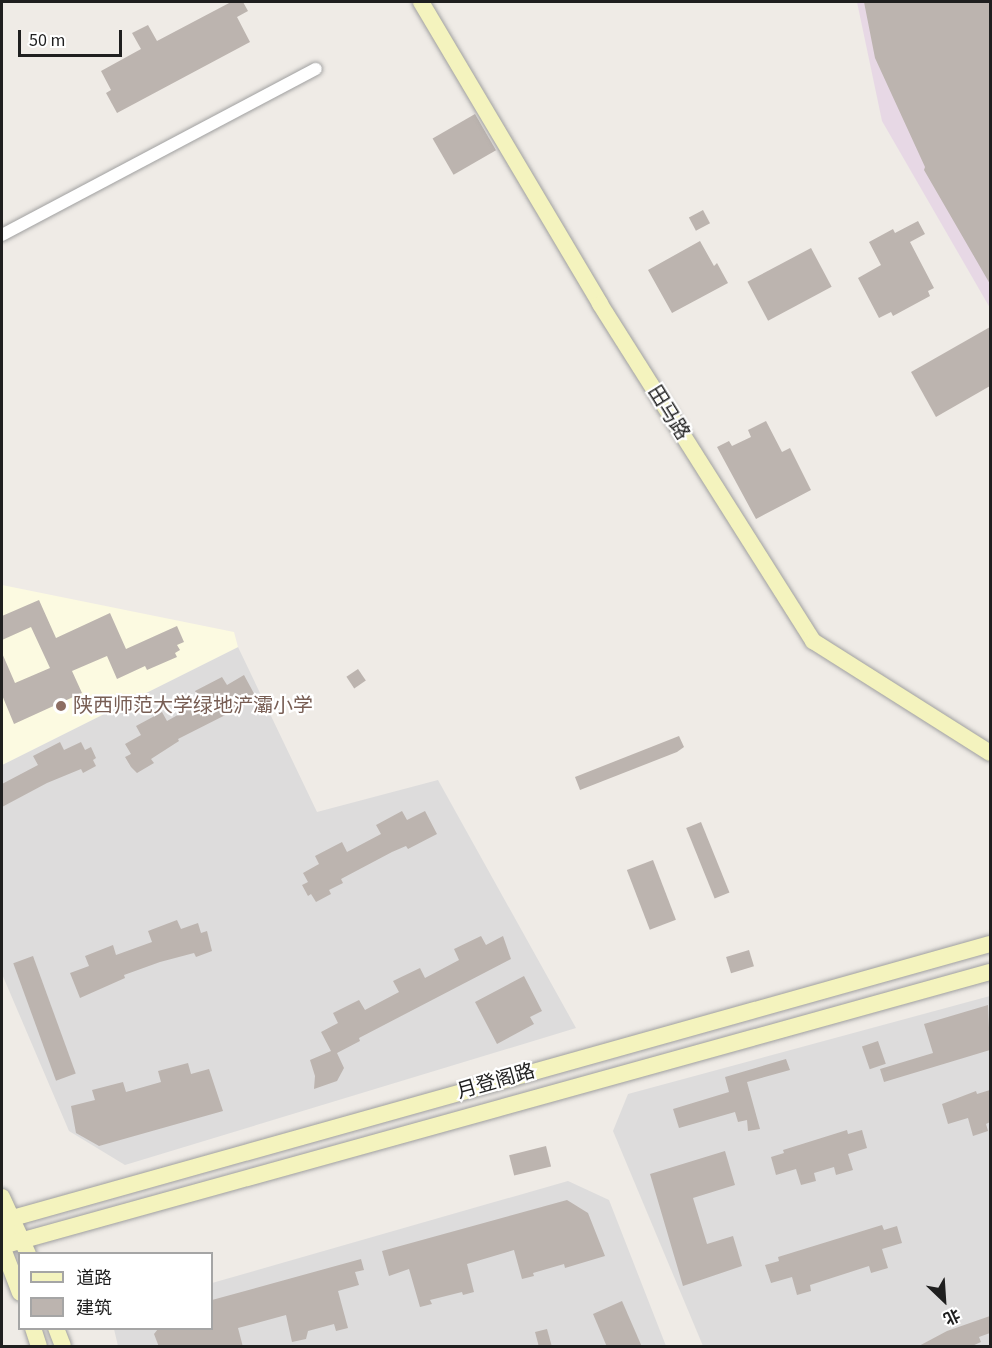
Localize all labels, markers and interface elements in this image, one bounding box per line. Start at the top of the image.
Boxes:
scale bar [21,18,124,56]
text: 50 m [29,28,65,53]
street label: 田马路 [642,381,694,445]
place label: 陕西师范大学绿地浐灞小学 [73,694,313,718]
marker: 陕西师范大学绿地浐灞小学 [54,699,68,713]
street label: 月登阁路 [454,1059,538,1105]
legend [18,1252,213,1330]
text: 道路 [76,1266,112,1291]
north arrow [914,1270,974,1330]
text: 建筑 [76,1296,112,1321]
text: 北 [940,1303,964,1330]

